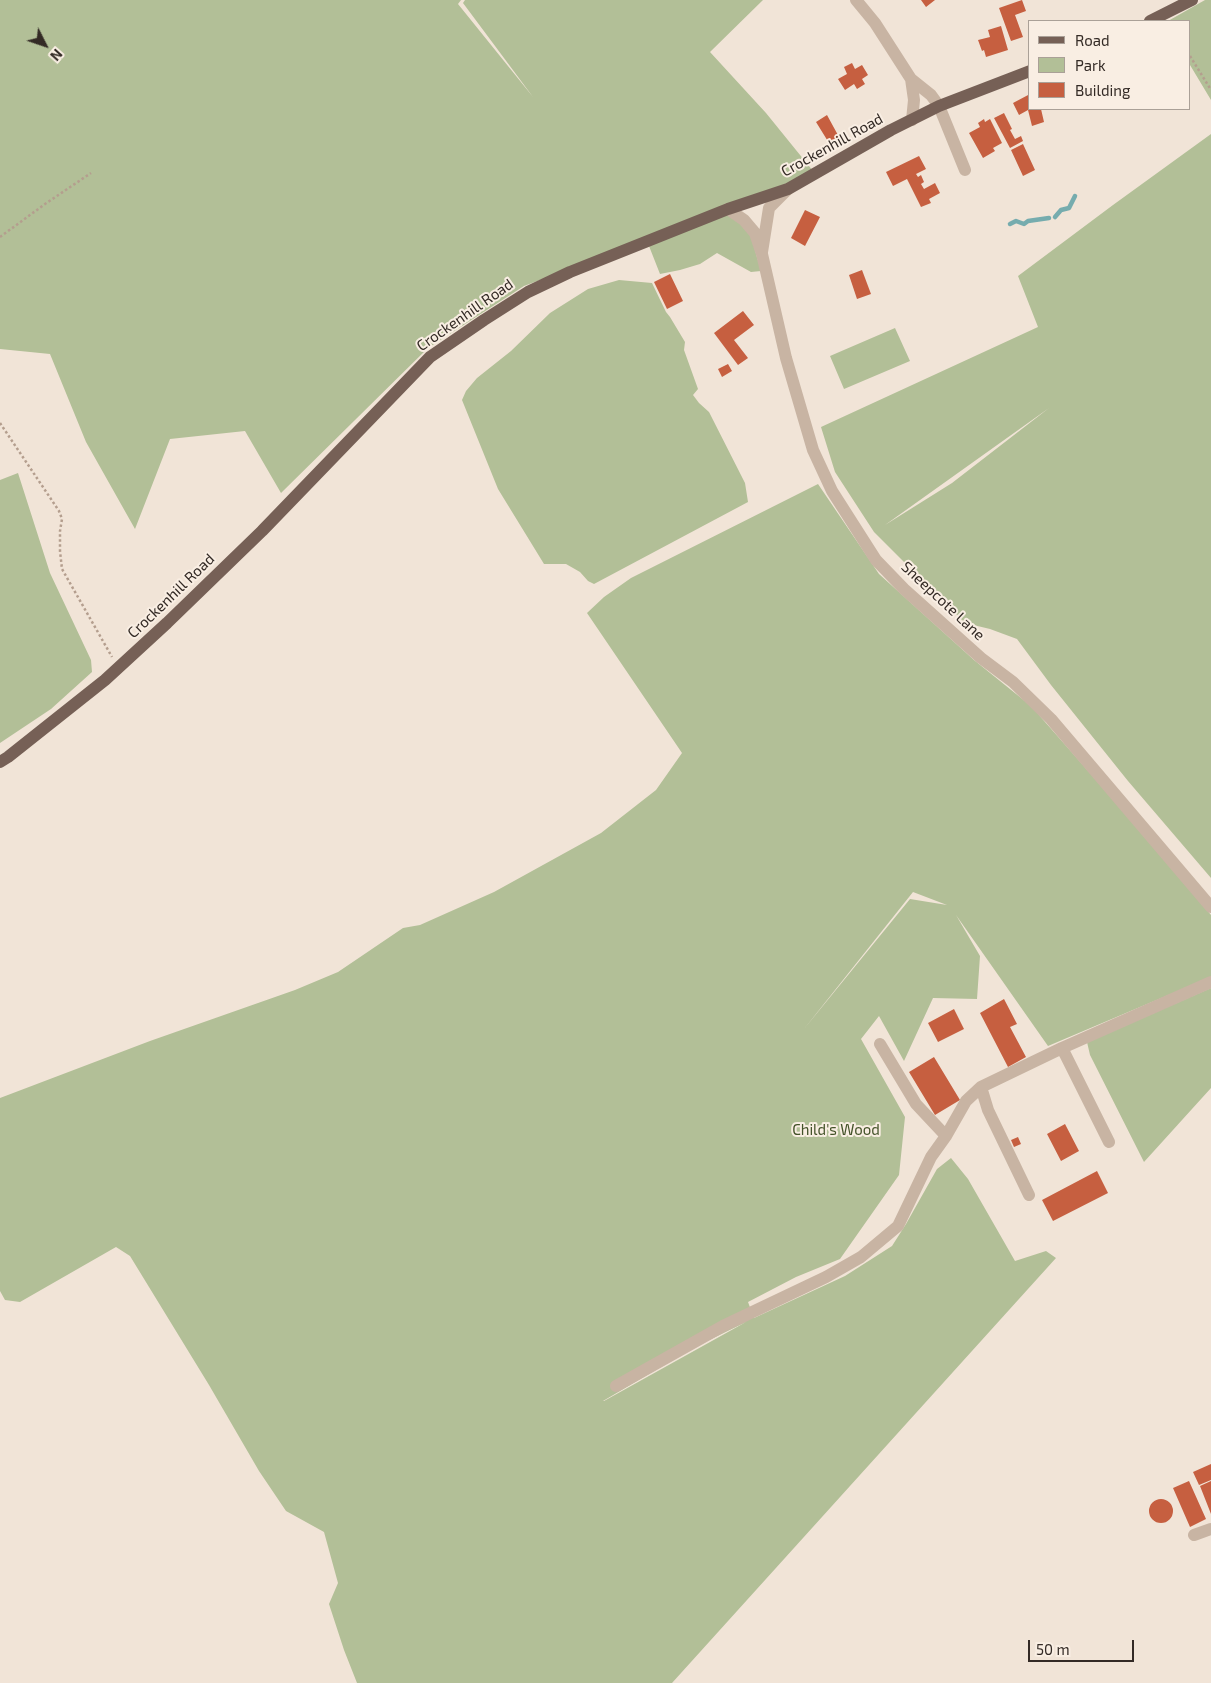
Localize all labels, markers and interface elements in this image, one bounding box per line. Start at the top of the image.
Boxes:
north arrow [20,20,70,70]
legend [1028,20,1191,110]
text: Road [1075,31,1110,49]
text: N [47,46,66,65]
text: Park [1075,56,1106,74]
text: Building [1075,81,1130,99]
street label: Crockenhill Road [778,110,886,180]
street label: Crockenhill Road [413,275,517,355]
street label: Crockenhill Road [124,550,218,642]
street label: Sheepcote Lane [898,558,988,644]
park label: Child's Wood [792,1121,880,1139]
scale bar [1031,1630,1137,1662]
text: 50 m [1036,1640,1070,1658]

